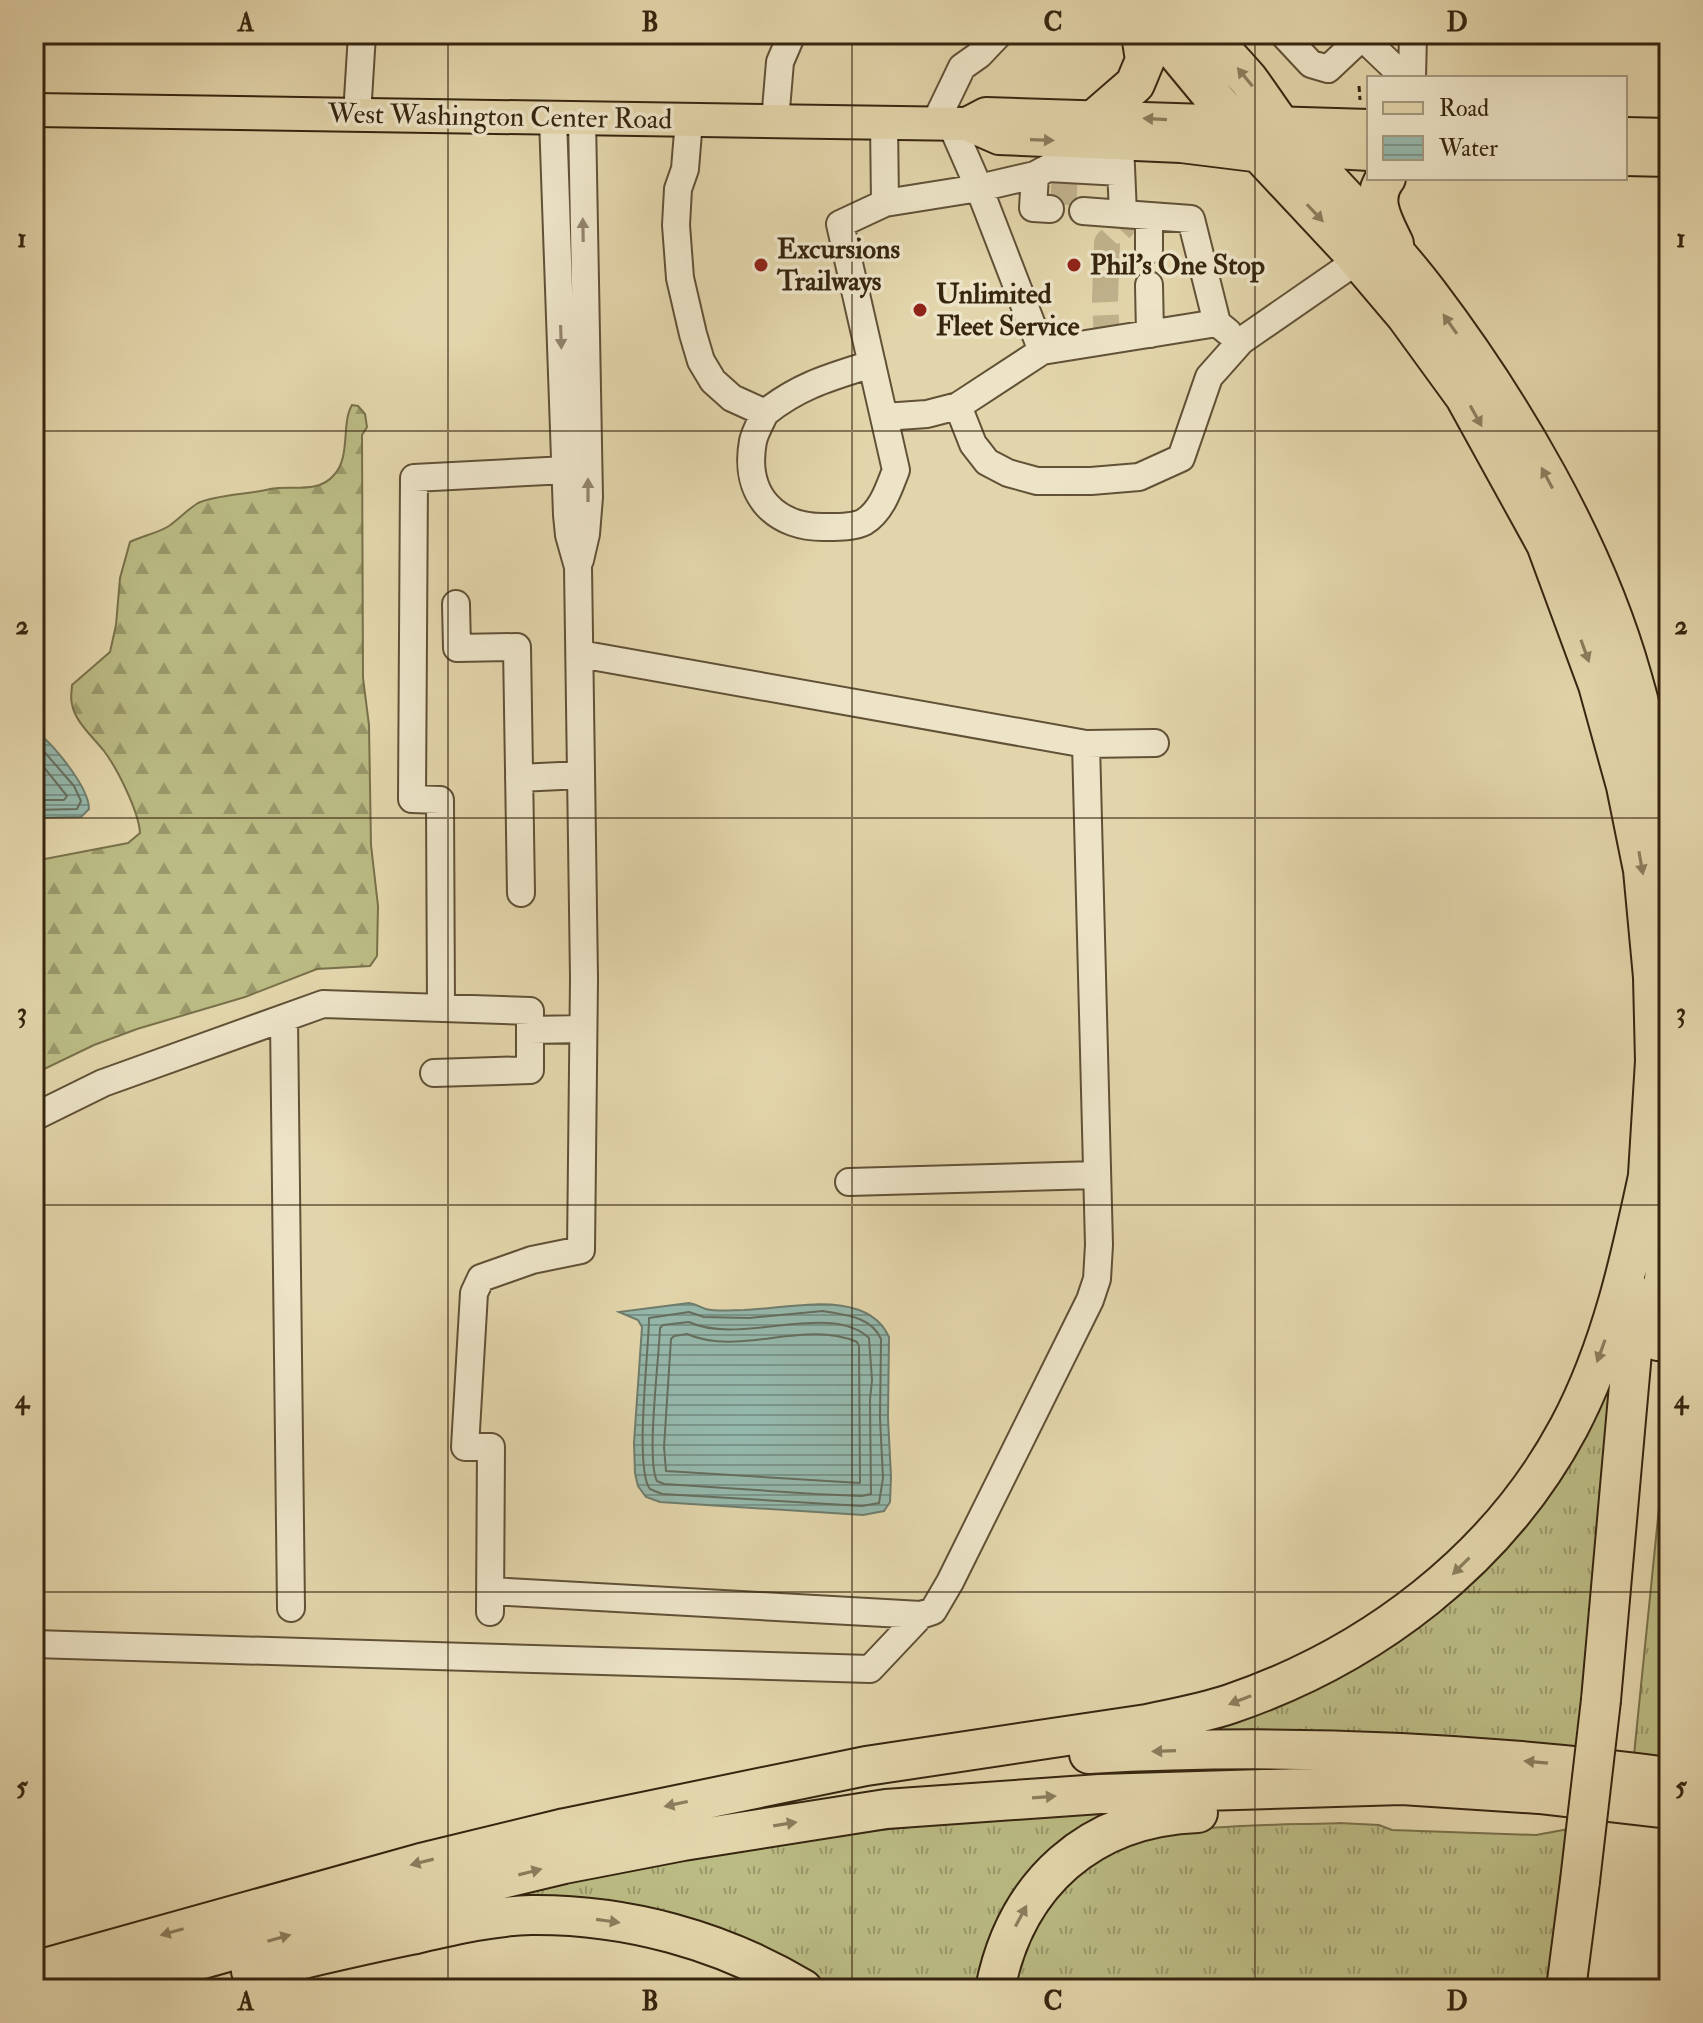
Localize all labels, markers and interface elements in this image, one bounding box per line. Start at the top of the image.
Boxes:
text: A [237,7,255,39]
text: B [641,7,659,39]
text: C [1043,7,1063,39]
text: D [1446,7,1468,39]
one-way arrow [1237,67,1254,87]
legend [1367,76,1627,180]
text: Road [1439,93,1489,124]
street label: West Washington Center Road [326,96,673,138]
one-way arrow [1142,113,1167,126]
one-way arrow [1030,133,1055,146]
text: Water [1438,133,1498,164]
one-way arrow [1306,203,1324,222]
one-way arrow [577,217,589,242]
text: 1 [17,223,27,255]
text: 1 [1676,223,1686,255]
place label: Excursions Trailways [776,232,900,299]
place label: Phil's One Stop [1090,248,1265,283]
marker: Excursions Trailways [752,256,770,274]
marker: Phil's One Stop [1065,256,1083,274]
place label: Unlimited Fleet Service [936,277,1080,344]
marker: Unlimited Fleet Service [911,301,929,319]
one-way arrow [1443,314,1458,335]
one-way arrow [555,325,568,350]
one-way arrow [1469,405,1483,428]
one-way arrow [1540,467,1553,490]
one-way arrow [582,477,594,502]
text: 2 [15,610,29,642]
text: 2 [1674,610,1688,642]
one-way arrow [1580,640,1592,664]
one-way arrow [1636,850,1648,875]
text: 3 [17,997,27,1029]
text: 3 [1676,997,1686,1029]
one-way arrow [1595,1339,1607,1363]
text: 4 [14,1384,31,1416]
text: 4 [1673,1384,1690,1416]
one-way arrow [1452,1557,1471,1575]
one-way arrow [1228,1694,1252,1707]
one-way arrow [1151,1745,1176,1758]
one-way arrow [1523,1755,1548,1768]
text: 5 [16,1771,28,1803]
text: 5 [1675,1771,1687,1803]
one-way arrow [1032,1791,1057,1804]
one-way arrow [663,1798,688,1811]
one-way arrow [773,1817,798,1829]
one-way arrow [410,1857,435,1869]
one-way arrow [518,1865,543,1878]
one-way arrow [1014,1905,1028,1927]
one-way arrow [596,1915,621,1928]
one-way arrow [159,1926,183,1939]
one-way arrow [267,1931,291,1944]
text: A [237,1986,255,2018]
text: B [641,1986,659,2018]
text: C [1043,1986,1063,2018]
text: D [1446,1986,1468,2018]

